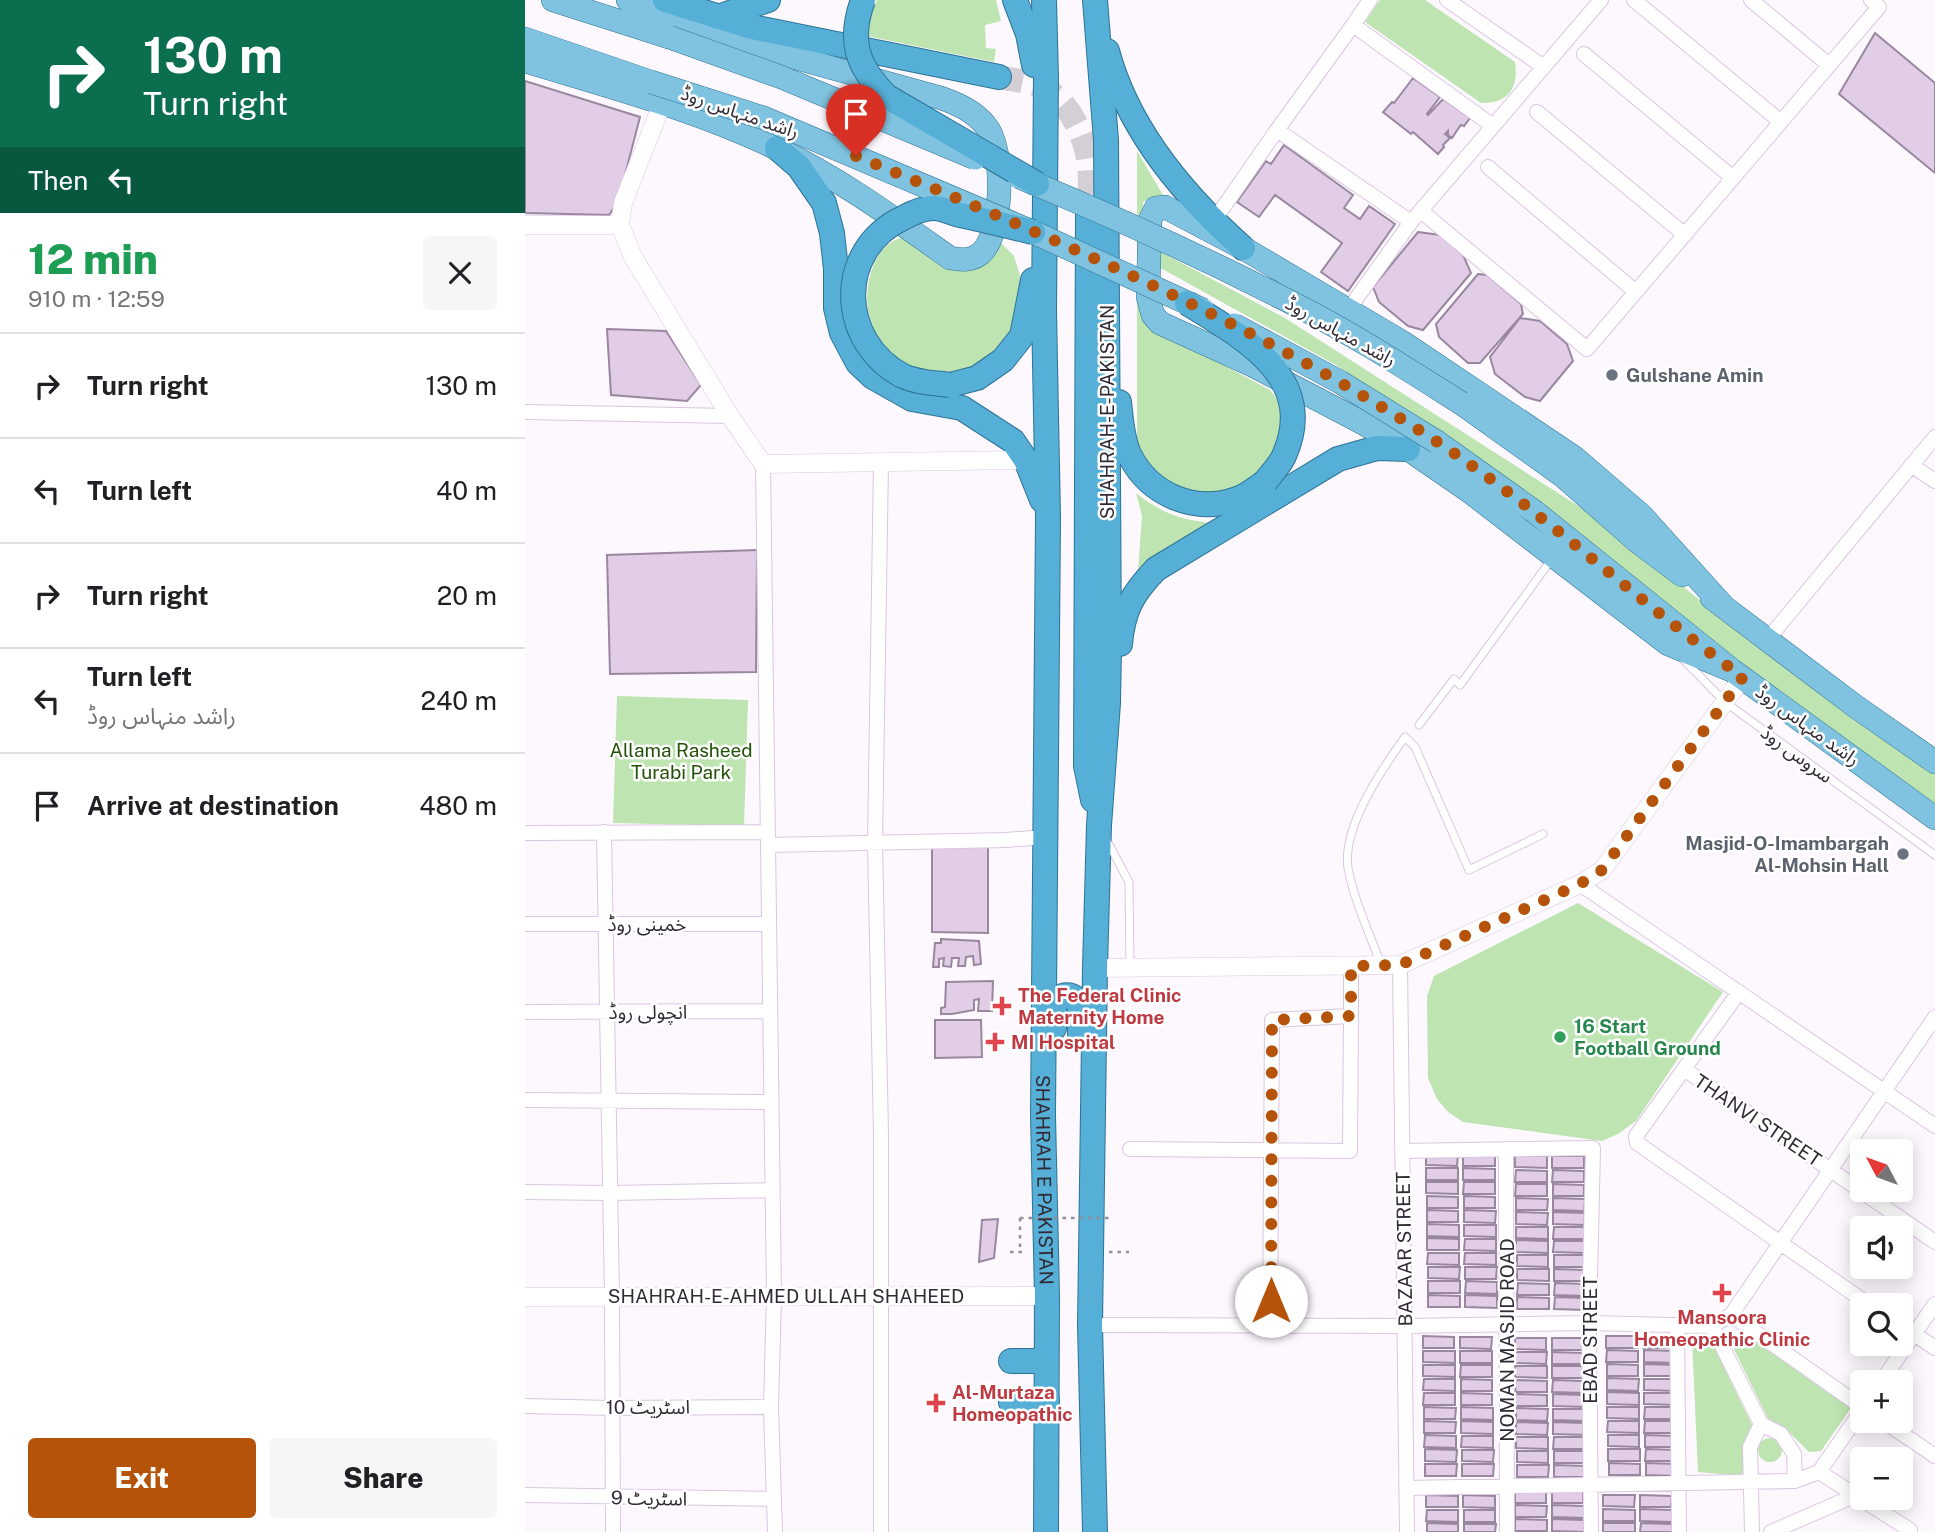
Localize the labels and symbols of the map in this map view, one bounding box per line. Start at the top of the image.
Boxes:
street label: راشد منہاس روڈ [678,82,802,144]
pin [826,84,886,156]
street label: راشد منہاس روڈ [1281,292,1400,372]
street label: SHAHRAH-E-PAKISTAN [1096,305,1118,519]
place label: Gulshane Amin [1626,364,1764,386]
marker: Gulshane Amin [1604,367,1620,383]
street label: راشد منہاس روڈ [1751,680,1864,772]
street label: سروس روڈ [1756,721,1837,788]
park label: Allama Rasheed Turabi Park [609,739,753,783]
place label: Masjid-O-Imambargah Al-Mohsin Hall [1685,832,1889,876]
marker: Masjid-O-Imambargah Al-Mohsin Hall [1895,846,1911,862]
street label: خمینی روڈ [608,913,686,936]
place label: The Federal Clinic Maternity Home [1018,984,1181,1028]
marker: The Federal Clinic Maternity Home [992,996,1012,1016]
street label: انچولی روڈ [609,1001,687,1025]
place label: 16 Start Football Ground [1574,1015,1721,1059]
marker: 16 Start Football Ground [1552,1029,1568,1045]
place label: MI Hospital [1011,1031,1115,1053]
marker: MI Hospital [985,1032,1005,1052]
street label: THANVI STREET [1690,1069,1826,1171]
street label: SHAHRAH E PAKISTAN [1032,1075,1058,1285]
north arrow [1850,1139,1913,1202]
street label: BAZAAR STREET [1392,1171,1416,1327]
street label: NOMAN MASJID ROAD [1496,1238,1518,1442]
position arrow [1234,1264,1308,1338]
street label: EBAD STREET [1579,1276,1601,1404]
marker: Mansoora Homeopathic Clinic [1712,1283,1732,1303]
street label: SHAHRAH-E-AHMED ULLAH SHAHEED [608,1285,964,1307]
place label: Mansoora Homeopathic Clinic [1634,1306,1810,1350]
place label: Al-Murtaza Homeopathic [952,1381,1073,1425]
marker: Al-Murtaza Homeopathic [926,1393,946,1413]
street label: اسٹریٹ 10 [606,1396,690,1419]
street label: اسٹریٹ 9 [611,1486,687,1511]

